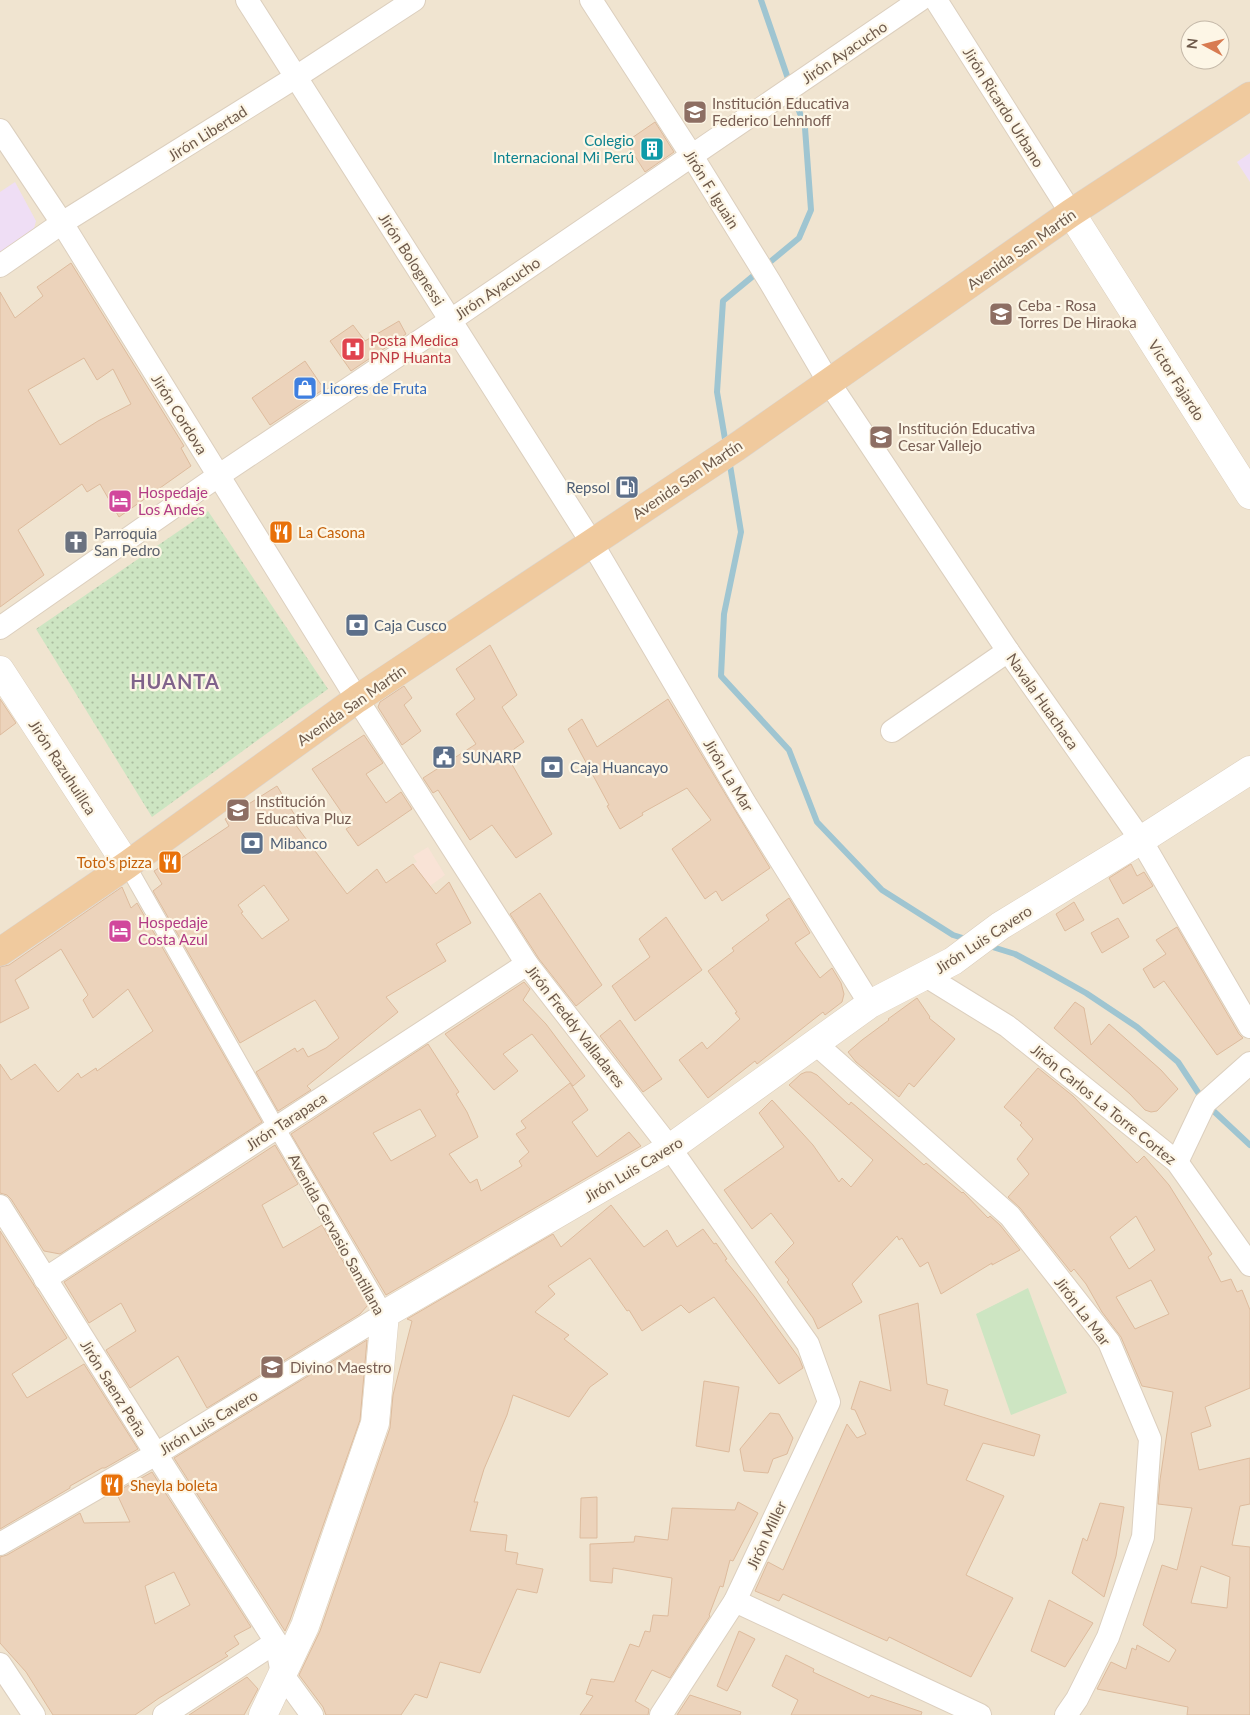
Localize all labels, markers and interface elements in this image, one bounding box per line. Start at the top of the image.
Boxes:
street label: Jirón Ayacucho [798,17,890,87]
north arrow [1180,20,1230,70]
text: N [1183,37,1201,50]
street label: Jirón Ricardo Urbano [960,44,1048,170]
place label: Institución Educativa Federico Lehnhoff [712,94,849,129]
school or university icon: Institución Educativa Federico Lehnhoff [682,99,708,125]
street label: Jirón Libertad [164,102,250,164]
place label: Colegio Internacional Mi Perú [493,131,634,166]
building icon: Colegio Internacional Mi Perú [639,136,665,162]
street label: Jirón F. Iguain [681,146,743,232]
street label: Avenida San Martín [963,205,1079,293]
street label: Jirón Bolognessi [375,209,449,309]
street label: Jirón Ayacucho [451,253,543,323]
place label: Ceba - Rosa Torres De Hiraoka [1018,296,1137,331]
school or university icon: Ceba - Rosa Torres De Hiraoka [988,301,1014,327]
place label: Posta Medica PNP Huanta [370,331,459,366]
hospital icon: Posta Medica PNP Huanta [340,336,366,362]
street label: Victor Fajardo [1145,336,1209,424]
street label: Jirón Cordova [148,371,212,457]
shop icon: Licores de Fruta [292,375,318,401]
place label: Licores de Fruta [322,379,427,397]
place label: Institución Educativa Cesar Vallejo [898,419,1035,454]
school or university icon: Institución Educativa Cesar Vallejo [868,424,894,450]
street label: Avenida San Martín [629,436,745,522]
fuel station icon: Repsol [614,474,640,500]
place label: Repsol [566,478,610,496]
place label: Hospedaje Los Andes [138,483,208,518]
hotel icon: Hospedaje Los Andes [107,488,133,514]
restaurant icon: La Casona [268,519,294,545]
place label: La Casona [298,523,365,541]
place label: Parroquia San Pedro [94,524,160,559]
church icon: Parroquia San Pedro [63,529,89,555]
bank icon: Caja Cusco [344,612,370,638]
place label: Caja Cusco [374,616,447,634]
street label: Navala Huachaca [1003,649,1083,753]
street label: Avenida San Martín [293,661,409,749]
district label: HUANTA [130,669,220,693]
street label: Jirón Razuhuillca [26,716,100,818]
street label: Jirón La Mar [700,736,758,815]
public building icon: SUNARP [431,744,457,770]
place label: SUNARP [462,748,521,766]
bank icon: Caja Huancayo [539,754,565,780]
place label: Caja Huancayo [570,758,668,776]
place label: Institución Educativa Pluz [256,792,352,827]
school or university icon: Institución Educativa Pluz [225,797,251,823]
bank icon: Mibanco [239,830,265,856]
place label: Mibanco [270,834,327,852]
restaurant icon: Toto's pizza [157,849,183,875]
place label: Toto's pizza [77,853,152,871]
street label: Jirón Luis Cavero [931,901,1035,977]
place label: Hospedaje Costa Azul [138,913,208,948]
hotel icon: Hospedaje Costa Azul [107,918,133,944]
street label: Jirón Freddy Valladares [523,961,629,1091]
street label: Jirón Carlos La Torre Cortez [1028,1040,1180,1168]
street label: Jirón Tarapaca [242,1088,330,1154]
street label: Jirón Luis Cavero [580,1133,686,1205]
street label: Avenida Gervasio Santillana [285,1150,389,1318]
street label: Jirón La Mar [1051,1273,1115,1349]
street label: Jirón Saenz Peña [77,1336,151,1440]
school or university icon: Divino Maestro [259,1354,285,1380]
place label: Divino Maestro [290,1358,392,1376]
street label: Jirón Luis Cavero [155,1386,261,1458]
restaurant icon: Sheyla boleta [99,1472,125,1498]
place label: Sheyla boleta [130,1476,218,1494]
street label: Jirón Miller [742,1497,790,1572]

